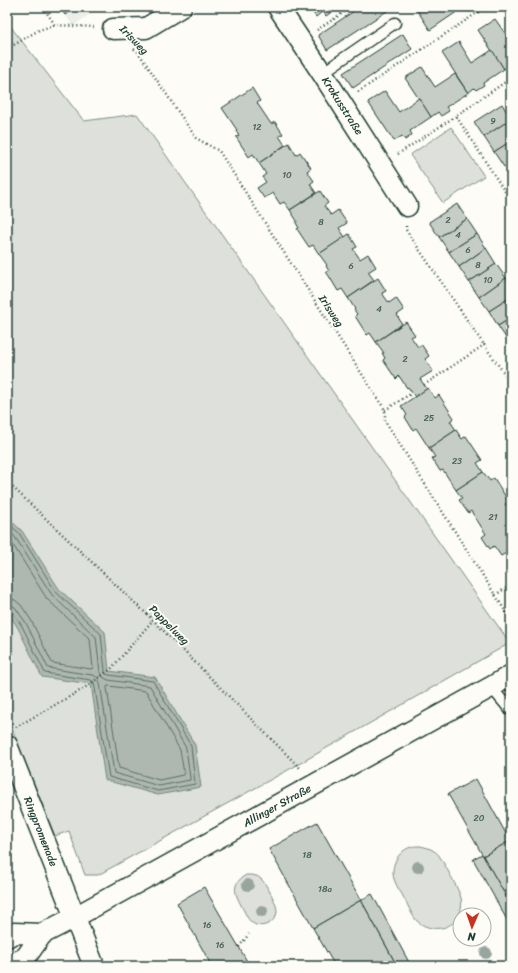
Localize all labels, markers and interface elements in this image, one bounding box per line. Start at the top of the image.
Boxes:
street label: Irisweg [114,20,154,60]
street label: Krokusstraße [317,73,369,139]
house number: 9 [490,113,496,129]
house number: 12 [252,119,262,135]
house number: 10 [282,167,292,183]
house number: 2 [445,212,451,228]
house number: 8 [318,214,324,230]
house number: 4 [455,227,461,243]
house number: 6 [465,242,471,258]
house number: 8 [475,257,481,273]
house number: 6 [348,258,354,274]
house number: 10 [483,272,493,288]
street label: Irisweg [313,290,349,332]
house number: 4 [376,301,382,317]
house number: 2 [402,351,408,367]
house number: 25 [424,410,435,426]
house number: 23 [452,453,462,469]
house number: 21 [488,509,498,525]
street label: Pappelweg [144,600,194,650]
street label: Allinger Straße [238,778,315,832]
street label: Ringpromenade [19,794,64,870]
house number: 20 [474,810,485,826]
house number: 18 [302,847,312,863]
house number: 18a [318,881,332,897]
north arrow [452,907,492,947]
house number: 16 [203,917,211,933]
text: N [467,927,477,946]
house number: 16 [216,937,224,953]

